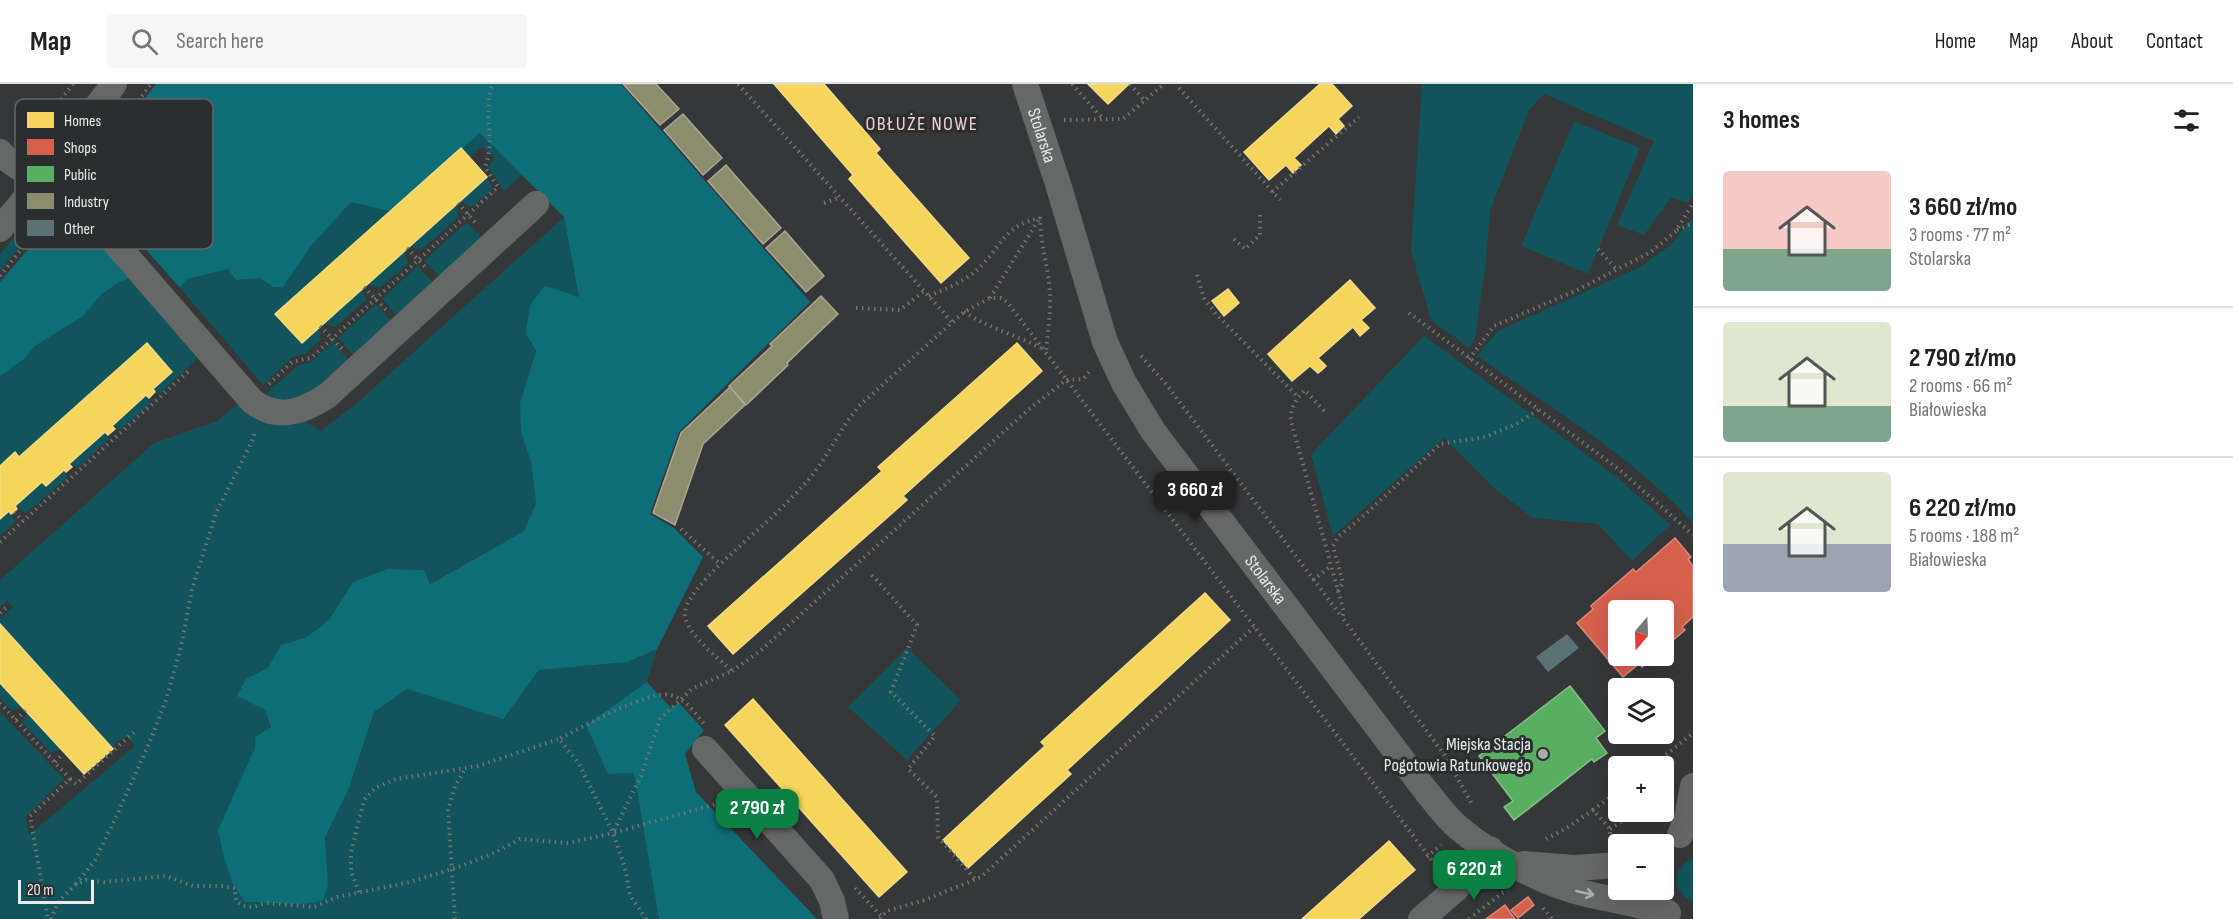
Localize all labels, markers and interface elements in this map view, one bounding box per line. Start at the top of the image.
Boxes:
search box [107,14,527,68]
text: Map [30,25,71,58]
icon: search [128,25,161,58]
text: Search here [176,28,264,55]
text: Home [1935,29,1976,54]
text: Map [2009,29,2038,54]
text: About [2071,29,2113,54]
text: Contact [2146,29,2203,54]
legend [15,99,213,249]
icon: filters [2170,104,2203,137]
text: 3 homes [1723,105,1800,136]
street label: Stolarska [1023,106,1060,165]
text: Homes [64,112,101,131]
district label: OBŁUŻE NOWE [865,112,979,136]
text: Shops [64,139,97,158]
text: Public [64,166,97,185]
text: 3 660 zł/mo [1909,192,2017,223]
text: Industry [64,193,109,212]
icon: home [1771,195,1843,267]
text: Other [64,220,95,239]
text: 3 rooms · 77 m² [1909,223,2011,247]
text: Stolarska [1909,247,1971,271]
text: 2 790 zł/mo [1909,343,2016,374]
icon: home [1771,346,1843,418]
text: 2 rooms · 66 m² [1909,374,2013,398]
text: Białowieska [1909,398,1987,422]
pin: 3 660 zł [1133,471,1257,522]
text: 3 660 zł [1167,478,1223,502]
text: 6 220 zł/mo [1909,493,2016,524]
icon: home [1771,496,1843,568]
text: 5 rooms · 188 m² [1909,524,2019,548]
text: Białowieska [1909,548,1987,572]
street label: Stolarska [1240,551,1291,609]
north arrow [1608,600,1674,666]
map controls [1608,600,1674,900]
button: layers [1608,678,1674,744]
place label: Miejska Stacja Pogotowia Ratunkowego [1384,734,1531,776]
marker: Miejska Stacja Pogotowia Ratunkowego [1536,747,1550,761]
button: + [1608,756,1674,822]
pin: 2 790 zł [695,789,819,840]
text: 2 790 zł [730,796,784,820]
button: − [1608,834,1674,900]
pin: 6 220 zł [1412,850,1536,901]
text: 6 220 zł [1447,857,1501,881]
scale bar [18,877,94,904]
text: 20 m [27,881,54,900]
one-way arrow [1575,888,1594,899]

